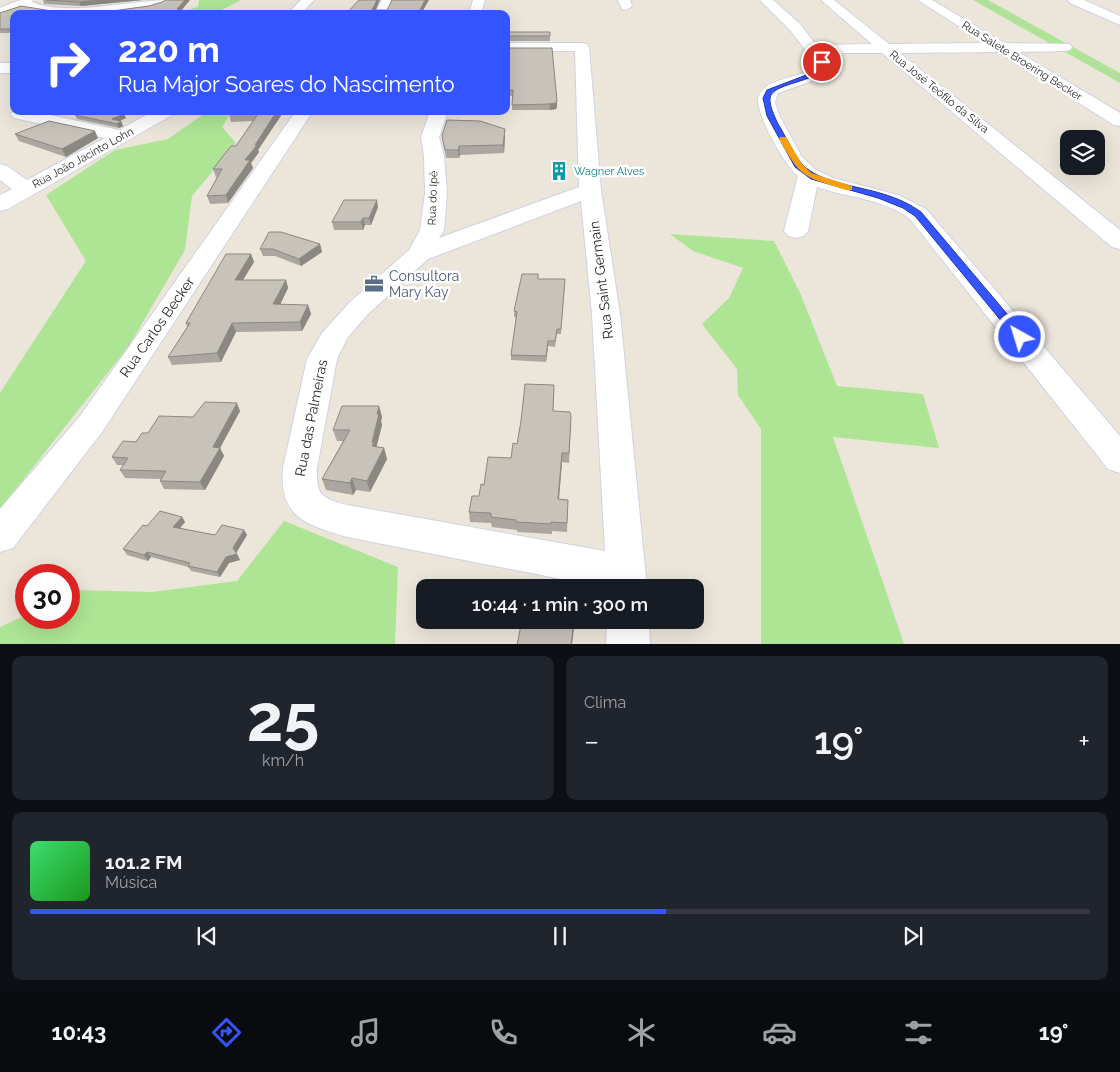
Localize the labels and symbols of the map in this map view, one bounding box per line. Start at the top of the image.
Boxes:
street label: Rua Salete Broering Becker [959,19,1085,103]
pin [801,41,843,83]
street label: Rua José Teófilo da Silva [887,48,991,136]
street label: Rua João Jacinto Lohn [30,125,136,191]
building icon: Wagner Alves [548,160,570,182]
place label: Wagner Alves [574,165,644,178]
street label: Rua do Ipê [426,170,440,226]
street label: Rua Saint Germain [586,220,616,340]
place label: Consultora Mary Kay [389,268,459,300]
office icon: Consultora Mary Kay [363,273,385,295]
street label: Rua Carlos Becker [116,274,198,380]
position arrow [993,310,1045,362]
street label: Rua das Palmeiras [292,358,330,478]
speed limit sign: 30 [15,564,80,629]

